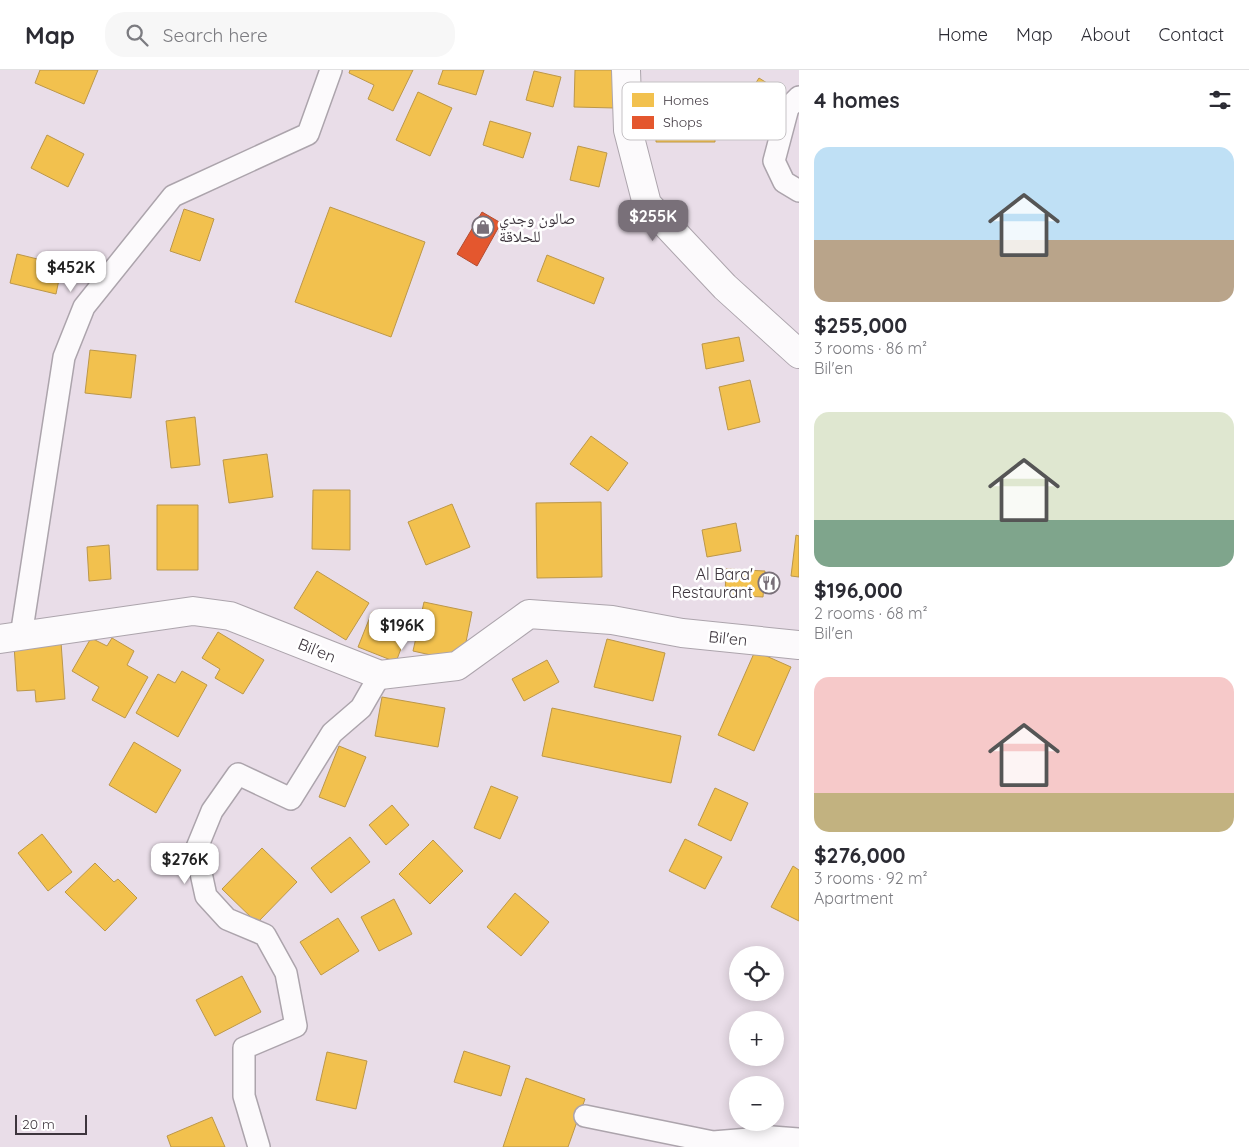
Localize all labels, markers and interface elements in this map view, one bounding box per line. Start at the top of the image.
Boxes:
search box [105,12,455,57]
text: Map [25,20,75,50]
icon: search [123,21,151,49]
text: Search here [163,23,268,47]
text: Home [938,23,988,46]
text: Map [1016,23,1053,46]
text: About [1081,23,1131,46]
text: Contact [1159,23,1224,46]
legend [622,82,786,140]
icon: filters [1206,86,1234,114]
text: 4 homes [814,87,900,113]
text: Homes [663,91,709,109]
text: Shops [663,113,702,131]
icon: home [979,180,1069,270]
pin: $255K [618,200,688,242]
text: $255K [629,206,677,226]
place label: صالون وجدي للحلاقة [499,208,575,246]
shop icon: صالون وجدي للحلاقة [471,215,495,239]
pin: $452K [36,250,106,293]
text: $452K [47,257,95,277]
text: $255,000 [814,312,907,338]
text: 3 rooms · 86 m² [814,338,927,358]
text: Bil'en [814,358,853,378]
icon: home [979,445,1069,535]
place label: Al Bara' Restaurant [671,564,753,602]
restaurant icon: Al Bara' Restaurant [757,571,781,595]
text: $196,000 [814,577,903,603]
text: 2 rooms · 68 m² [814,603,928,623]
pin: $196K [367,608,437,651]
text: $196K [380,615,424,635]
text: Bil'en [814,623,853,643]
street label: Bil'en [708,626,748,650]
street label: Bil'en [295,633,339,667]
icon: home [979,710,1069,800]
pin: $276K [150,842,220,885]
text: $276,000 [814,842,905,868]
text: $276K [162,849,208,869]
text: 3 rooms · 92 m² [814,868,928,888]
text: Apartment [814,888,894,908]
map controls [729,946,784,1131]
button: locate [729,946,784,1001]
button: + [729,1011,784,1066]
button: − [729,1076,784,1131]
scale bar [15,1112,88,1135]
text: 20 m [22,1115,55,1133]

